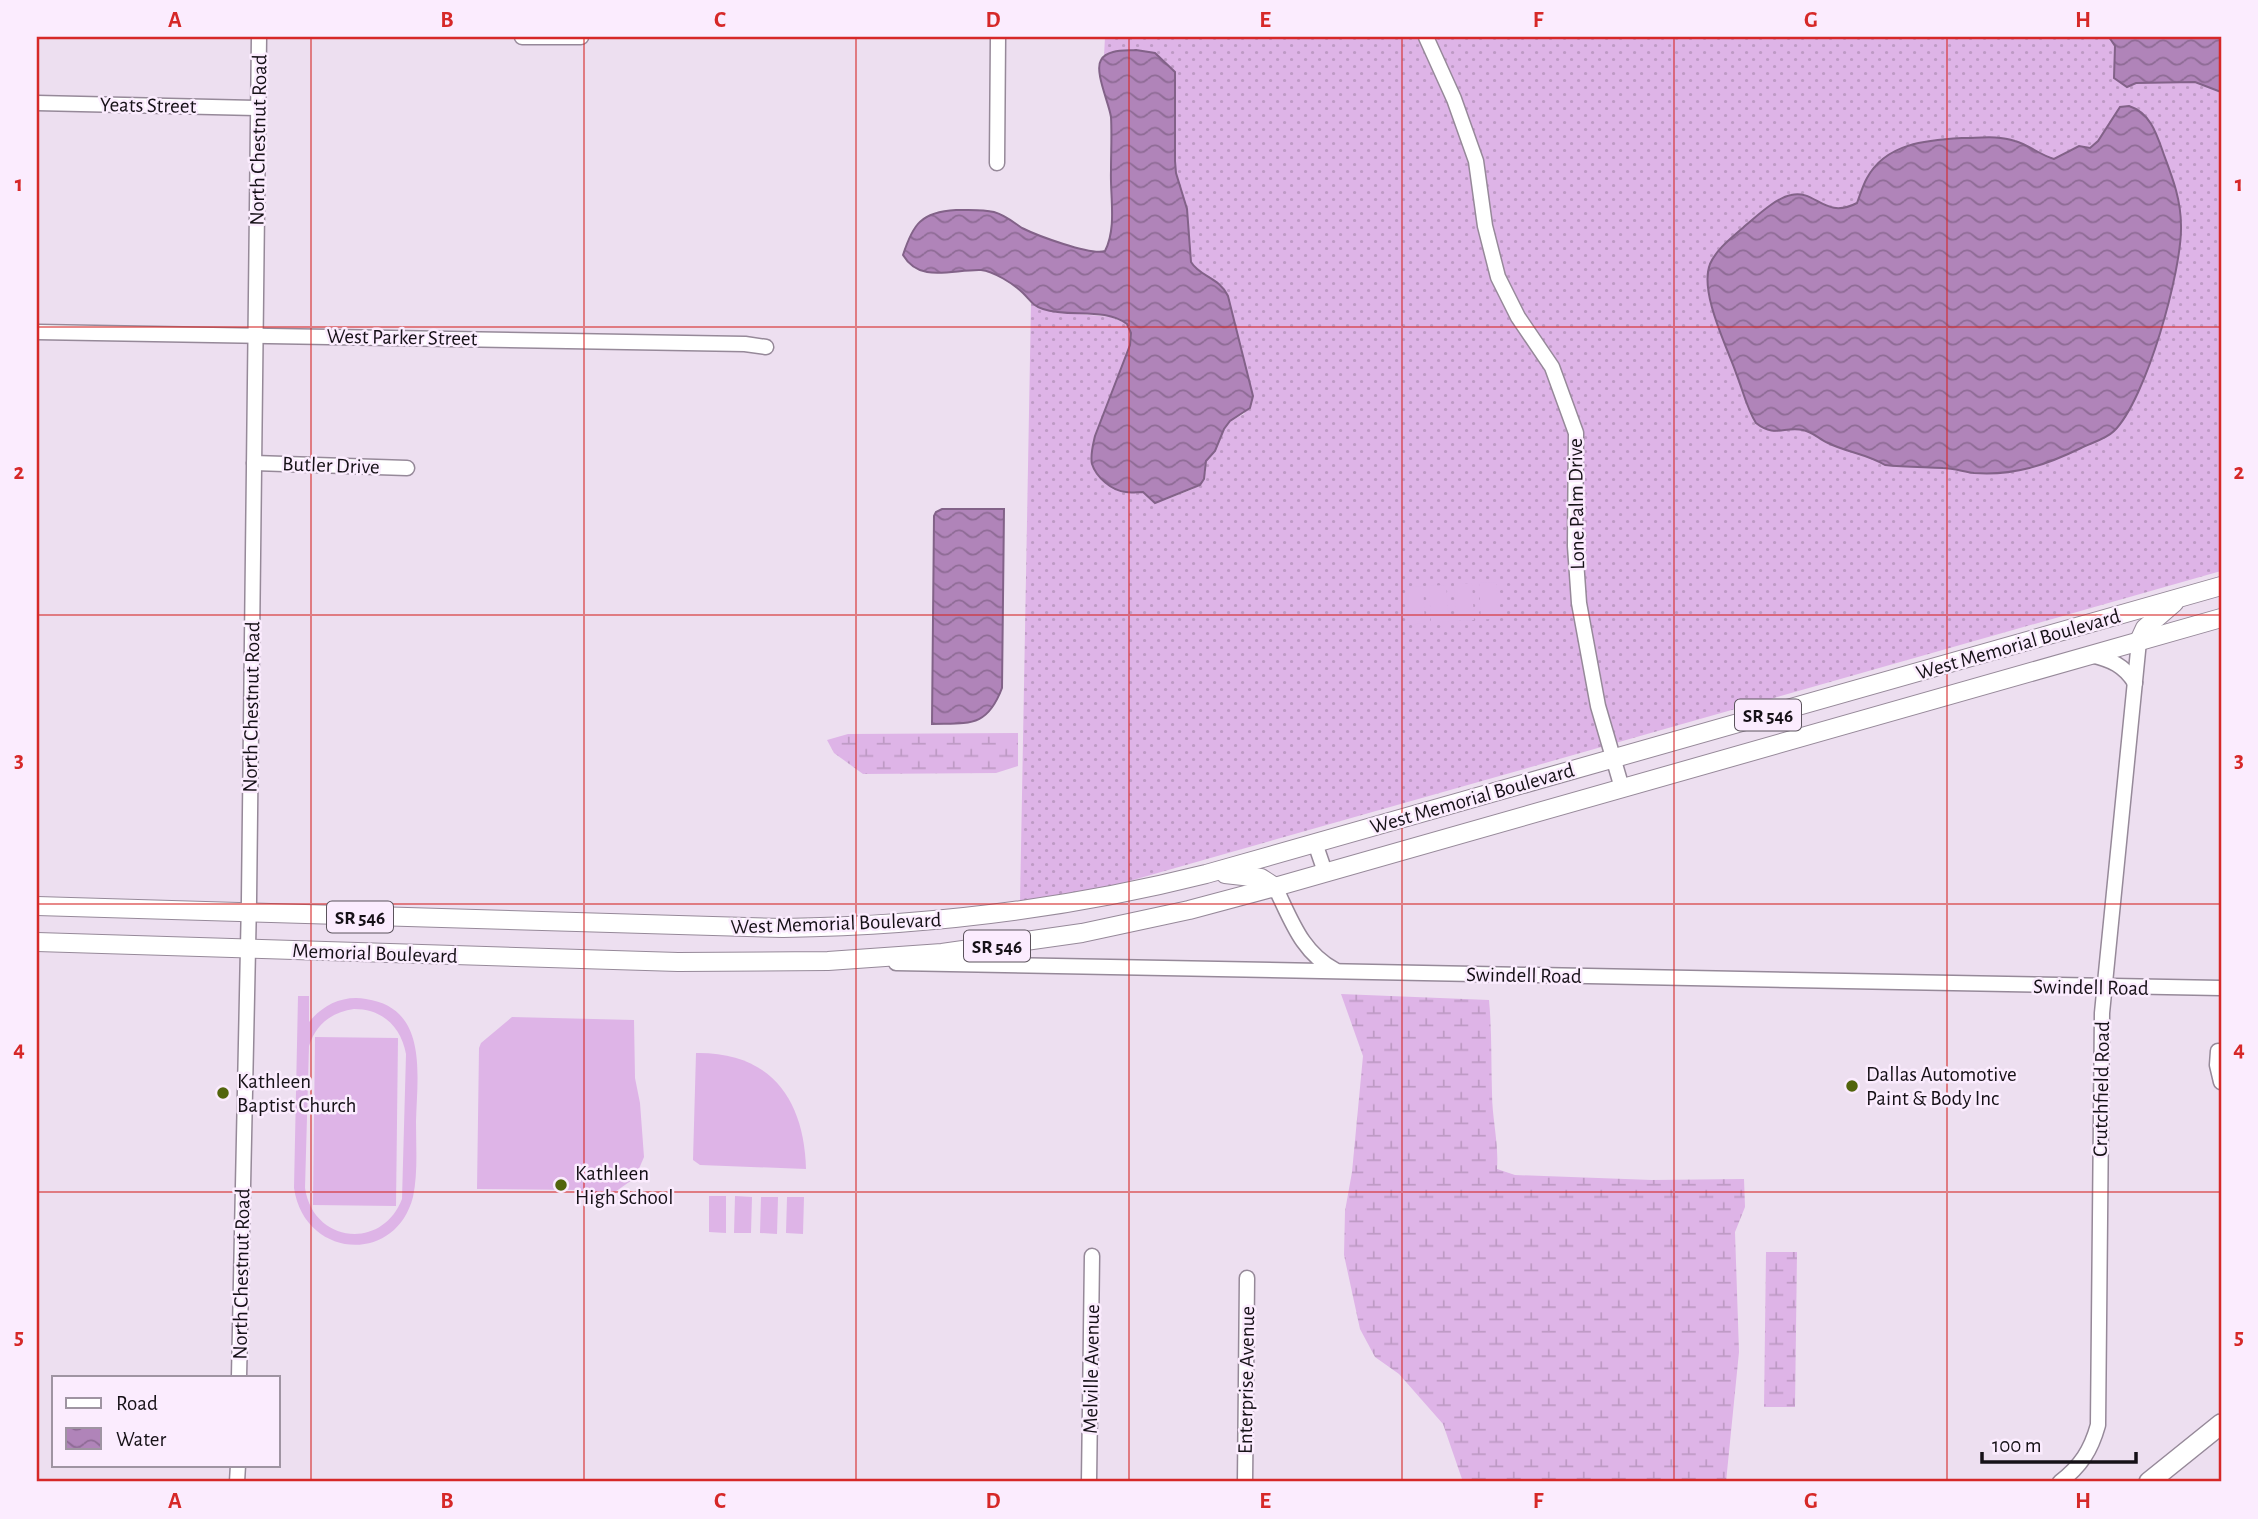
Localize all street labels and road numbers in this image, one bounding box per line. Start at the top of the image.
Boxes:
street label: North Chestnut Road [247,54,270,226]
street label: Yeats Street [100,94,197,117]
street label: West Parker Street [326,326,478,349]
street label: Lone Palm Drive [1565,438,1588,570]
street label: Butler Drive [282,453,380,478]
street label: West Memorial Boulevard [1914,605,2123,684]
street label: North Chestnut Road [240,621,263,793]
road number: SR 546 [1735,700,1801,730]
street label: West Memorial Boulevard [1368,759,1577,838]
road number: SR 546 [327,902,393,932]
street label: West Memorial Boulevard [730,909,942,938]
road number: SR 546 [964,930,1030,962]
street label: Memorial Boulevard [292,940,458,967]
street label: Swindell Road [1466,964,1582,987]
street label: Swindell Road [2033,976,2149,999]
street label: Crutchfield Road [2090,1021,2113,1157]
street label: North Chestnut Road [230,1188,253,1360]
street label: Melville Avenue [1080,1304,1103,1434]
street label: Enterprise Avenue [1235,1306,1258,1454]

